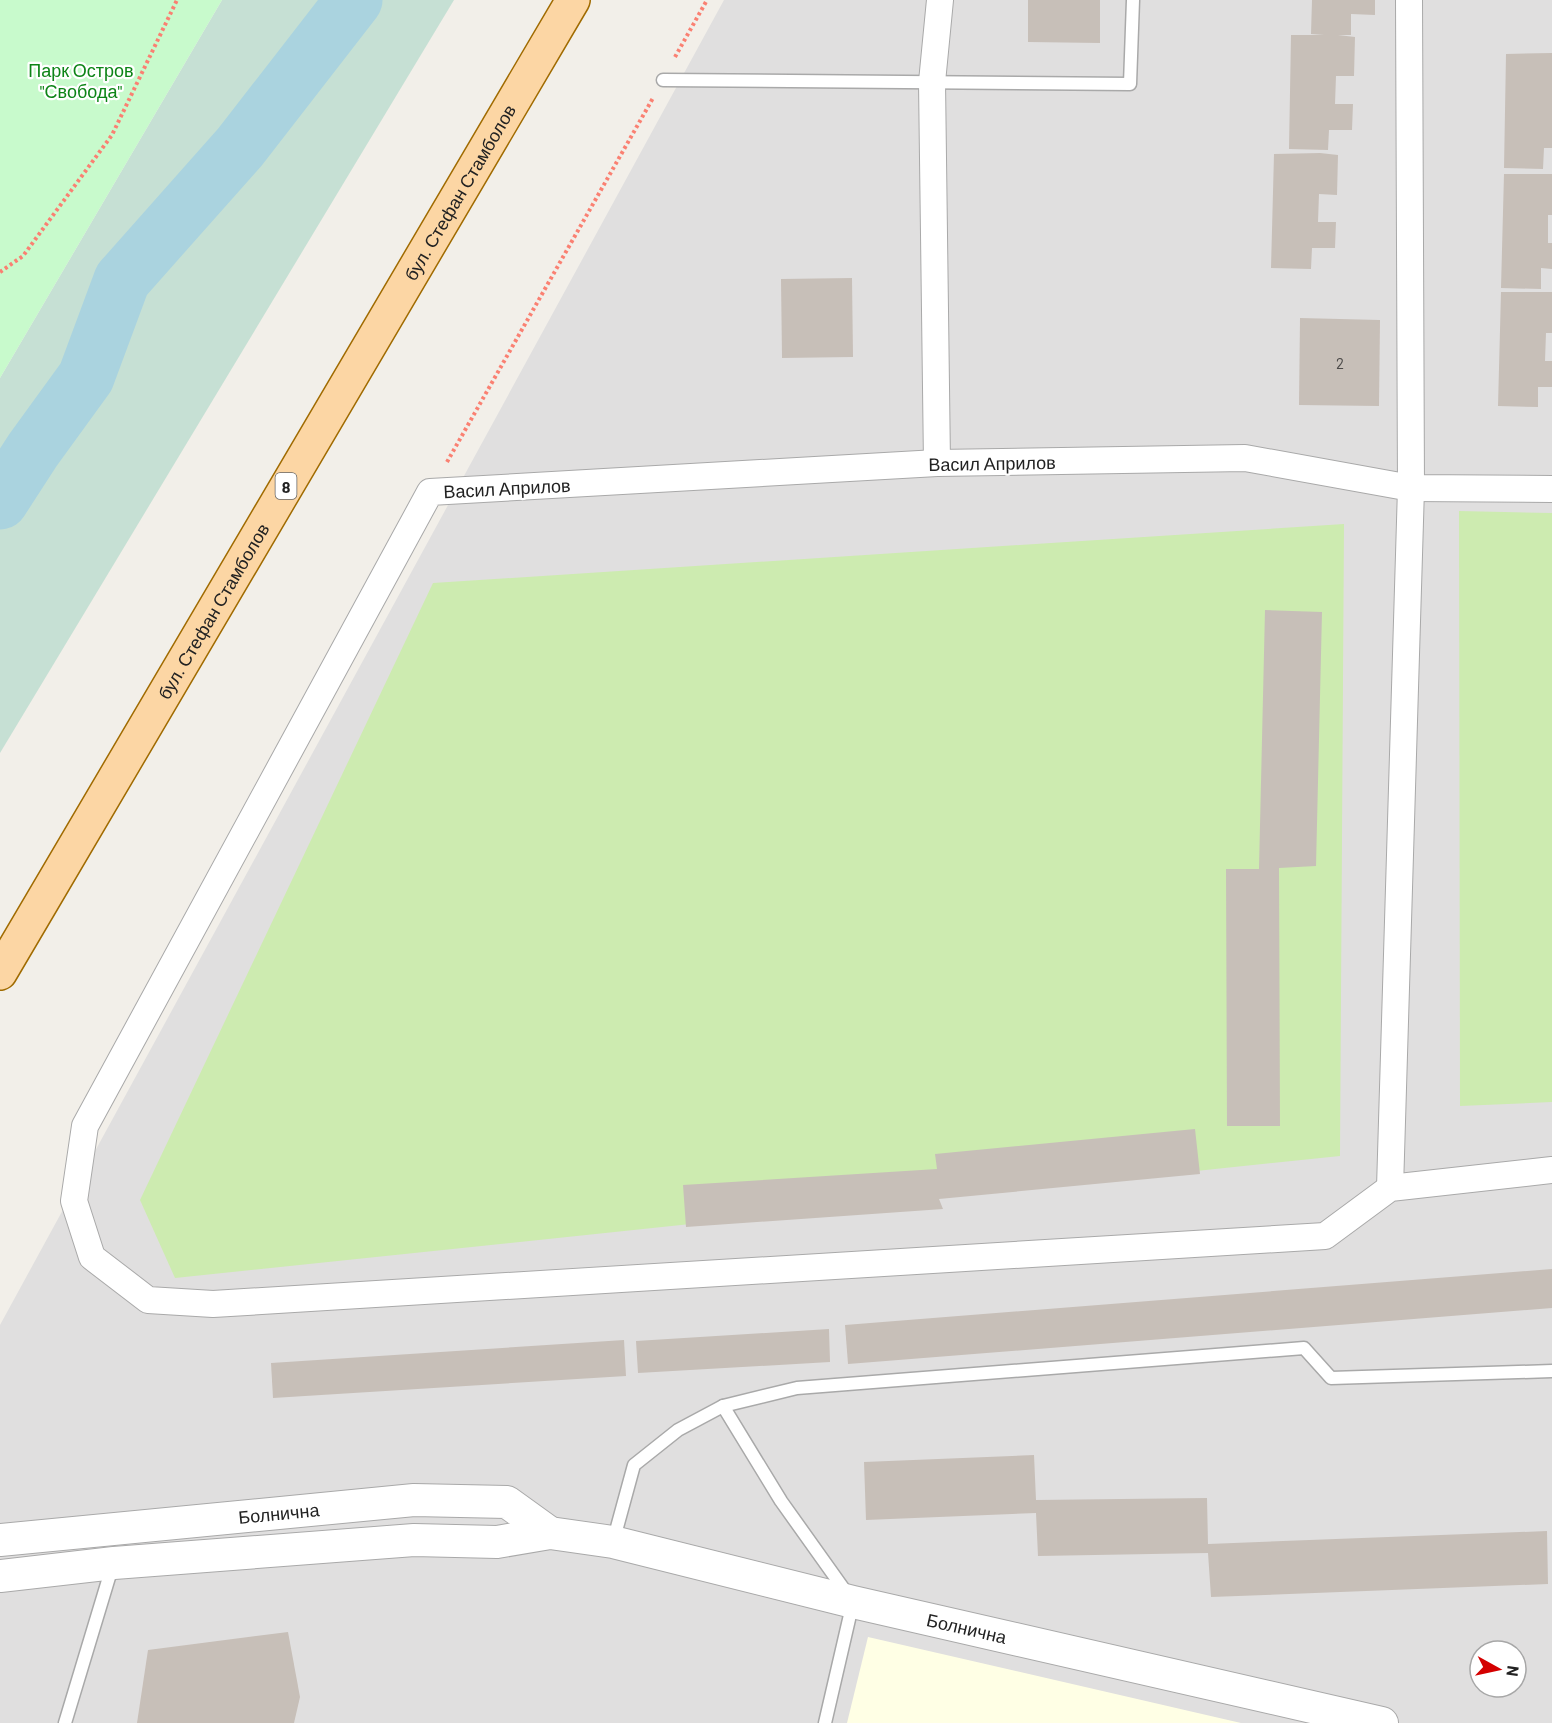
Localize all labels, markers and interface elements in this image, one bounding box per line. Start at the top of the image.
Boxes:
park label: Парк Остров "Свобода" [28,59,134,102]
street label: бул. Стефан Стамболов [399,100,520,284]
house number: 2 [1336,354,1344,372]
street label: Васил Априлов [928,451,1056,475]
road number: 8 [276,473,296,499]
street label: Васил Априлов [443,474,571,502]
street label: бул. Стефан Стамболов [153,519,274,703]
street label: Болнична [237,1498,321,1528]
street label: Болнична [925,1608,1010,1648]
north arrow [1468,1639,1528,1699]
text: N [1503,1665,1523,1678]

